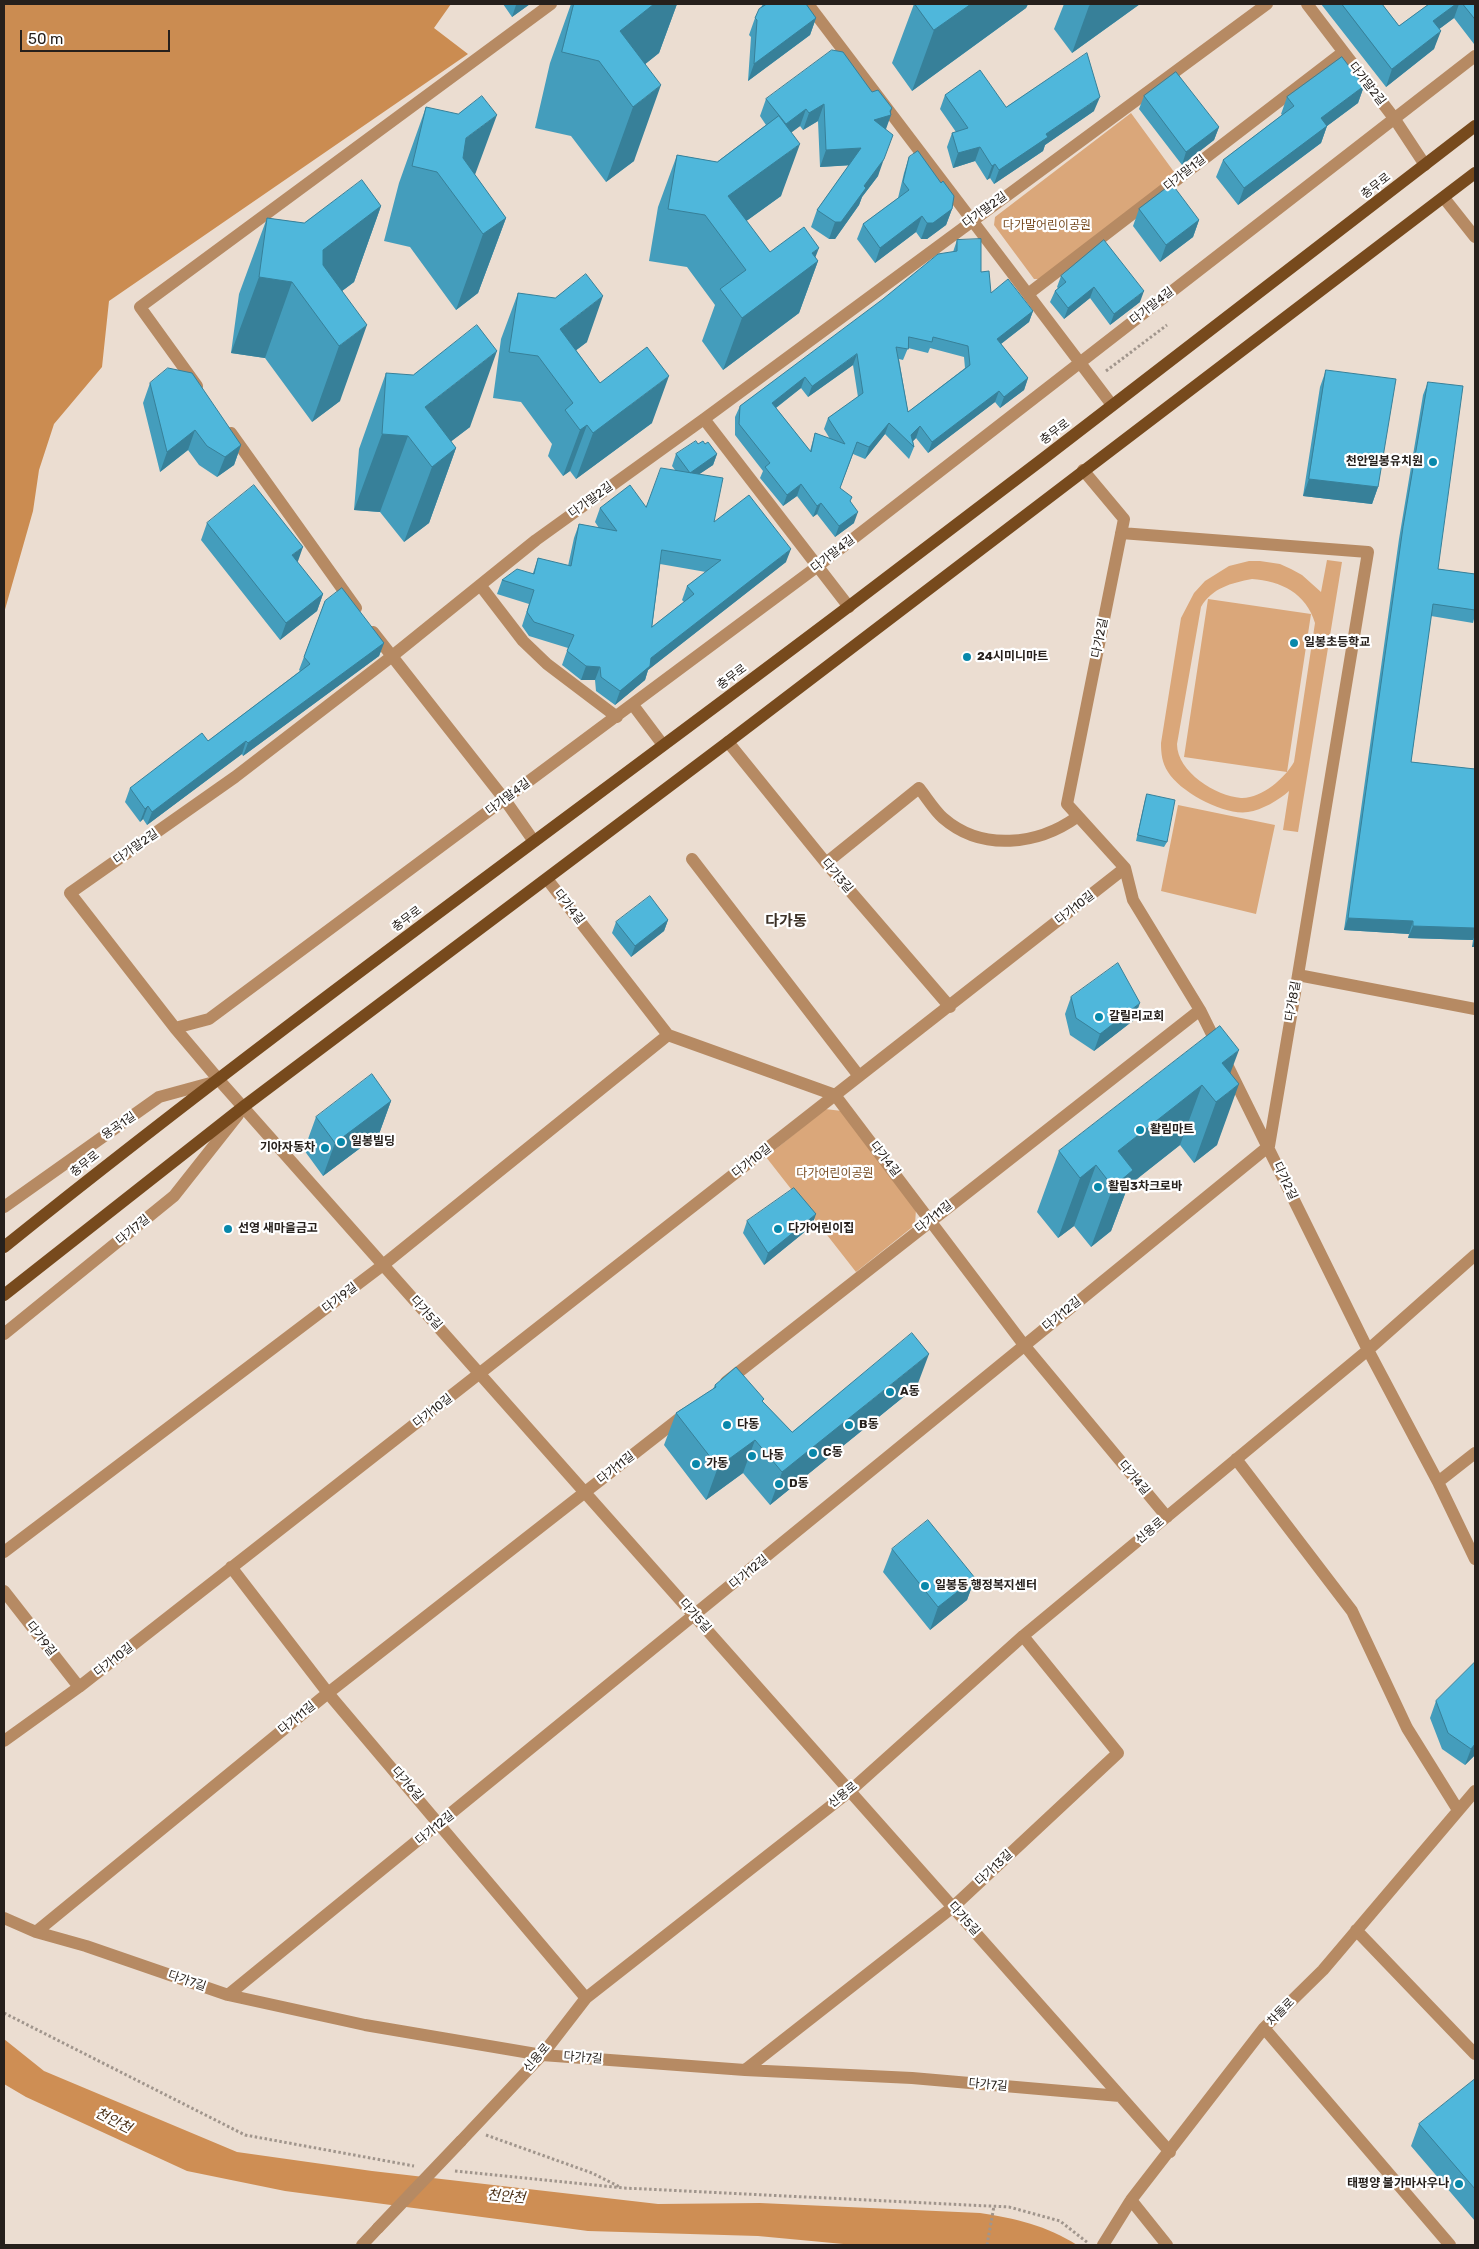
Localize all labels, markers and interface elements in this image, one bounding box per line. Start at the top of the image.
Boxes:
scale bar [22,20,172,52]
text: 50 m [28,30,63,48]
street label: 다가말2길 [1346,59,1388,109]
street label: 다가말1길 [1161,152,1209,194]
street label: 충무로 [1359,170,1393,202]
street label: 다가말2길 [960,189,1010,231]
park label: 다가말어린이공원 [1003,219,1091,233]
street label: 다가말4길 [1127,284,1177,328]
street label: 충무로 [1037,416,1073,448]
place label: 천안일봉유치원 [1346,455,1423,469]
marker: 천안일봉유치원 [1427,456,1439,468]
street label: 다가말2길 [566,479,616,521]
street label: 다가말4길 [808,532,858,576]
street label: 다가2길 [1089,617,1111,659]
place label: 일봉초등학교 [1304,636,1370,650]
marker: 일봉초등학교 [1288,637,1300,649]
place label: 24시미니마트 [977,650,1048,664]
marker: 24시미니마트 [961,651,973,663]
street label: 충무로 [714,661,750,693]
street label: 다가말4길 [483,776,533,818]
street label: 다가말2길 [111,826,161,868]
street label: 다가3길 [818,856,856,896]
street label: 다가4길 [551,887,587,927]
street label: 다가10길 [1052,888,1098,928]
street label: 충무로 [389,903,425,935]
district label: 다가동 [765,913,807,931]
street label: 다가8길 [1282,980,1304,1022]
place label: 갈릴리교회 [1109,1010,1164,1024]
marker: 갈릴리교회 [1093,1011,1105,1023]
street label: 용곡1길 [99,1109,139,1143]
place label: 활림마트 [1150,1123,1194,1137]
marker: 활림마트 [1134,1124,1146,1136]
place label: 일봉빌딩 [351,1135,395,1149]
marker: 일봉빌딩 [335,1136,347,1148]
street label: 다가4길 [867,1139,903,1179]
place label: 기아자동차 [260,1141,315,1155]
street label: 다가10길 [729,1141,775,1181]
marker: 기아자동차 [319,1142,331,1154]
street label: 충무로 [68,1148,102,1180]
street label: 다가2길 [1270,1160,1300,1202]
park label: 다가어린이공원 [796,1167,874,1181]
place label: 활림3차크로바 [1108,1180,1182,1194]
marker: 활림3차크로바 [1092,1181,1104,1193]
street label: 다가11길 [912,1198,956,1236]
street label: 다가7길 [113,1212,153,1248]
place label: 선영 새마을금고 [238,1222,318,1236]
place label: 다가어린이집 [788,1222,854,1236]
marker: 선영 새마을금고 [222,1223,234,1235]
marker: 다가어린이집 [772,1223,784,1235]
street label: 다가9길 [320,1280,360,1316]
street label: 다가5길 [407,1293,445,1333]
street label: 다가12길 [1040,1294,1084,1334]
place label: A동 [900,1385,920,1399]
marker: A동 [884,1386,896,1398]
street label: 다가10길 [410,1391,456,1431]
place label: 다동 [737,1418,759,1432]
place label: B동 [859,1418,878,1432]
marker: 다동 [721,1419,733,1431]
marker: B동 [843,1419,855,1431]
place label: C동 [823,1446,842,1460]
marker: C동 [807,1447,819,1459]
street label: 다가11길 [594,1449,638,1487]
place label: 나동 [762,1449,784,1463]
marker: 나동 [746,1450,758,1462]
place label: 가동 [706,1457,728,1471]
marker: 가동 [690,1458,702,1470]
street label: 다가4길 [1115,1458,1153,1498]
place label: D동 [789,1477,809,1491]
marker: D동 [773,1478,785,1490]
street label: 신용로 [1133,1515,1167,1547]
street label: 다가12길 [727,1552,771,1592]
place label: 일봉동 행정복지센터 [935,1579,1037,1593]
marker: 일봉동 행정복지센터 [919,1580,931,1592]
street label: 다가5길 [676,1596,714,1636]
street label: 다가9길 [23,1619,59,1659]
street label: 다가10길 [91,1640,137,1680]
street label: 다가11길 [276,1699,318,1737]
street label: 다가6길 [388,1764,426,1804]
street label: 신용로 [826,1779,860,1811]
street label: 다가12길 [413,1808,457,1848]
street label: 다가13길 [972,1847,1016,1889]
street label: 다가5길 [945,1899,983,1939]
street label: 다가7길 [166,1968,208,1994]
street label: 차돌로 [1264,1995,1298,2029]
street label: 신용로 [521,2041,553,2075]
street label: 다가7길 [563,2049,603,2067]
street label: 다가7길 [968,2076,1008,2094]
water label: 천안천 [92,2105,134,2137]
place label: 태평양 불가마사우나 [1347,2177,1449,2191]
marker: 태평양 불가마사우나 [1453,2178,1465,2190]
water label: 천안천 [486,2187,526,2207]

